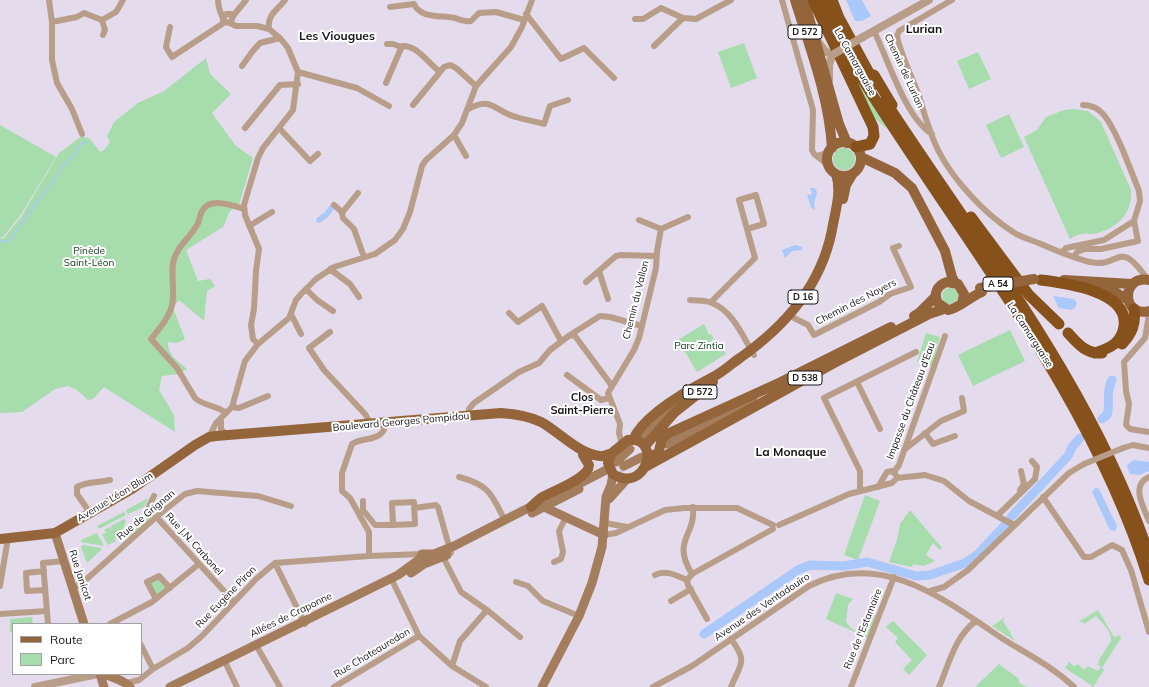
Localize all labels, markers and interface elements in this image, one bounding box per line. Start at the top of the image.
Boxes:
district label: Lurian [906,22,942,36]
road number: D 572 [788,25,822,39]
street label: La Camarguaise [831,26,879,98]
district label: Les Viougues [299,29,375,43]
street label: Chemin de Lurian [881,32,927,110]
park label: Pinède Saint-Léon [64,245,114,268]
street label: Chemin du Vallon [620,259,652,341]
street label: Chemin des Noyers [814,276,898,328]
road number: A 54 [983,277,1013,291]
road number: D 16 [788,290,818,304]
street label: La Camarguaise [1004,300,1056,370]
park label: Parc Zintia [674,340,724,352]
street label: Impasse du Château d'Eau [884,341,938,461]
road number: D 538 [788,371,822,385]
road number: D 572 [683,385,717,399]
district label: Clos Saint-Pierre [550,391,614,417]
street label: Boulevard Georges Pompidou [332,410,470,434]
district label: La Monaque [756,445,826,459]
street label: Avenue Léon Blum [75,470,155,524]
street label: Rue de Grignan [115,487,177,543]
street label: Rue J.N. Carbonel [163,510,225,578]
street label: Rue Janicot [66,548,94,602]
street label: Rue Eugène Piron [193,563,259,631]
street label: Avenue des Ventadouïro [712,570,812,644]
street label: Rue de l'Estamaïre [841,587,885,671]
street label: Allées de Craponne [248,590,334,640]
legend [12,623,142,675]
street label: Rue Chateauredon [332,626,412,680]
text: Route [50,632,83,647]
text: Parc [50,652,75,667]

